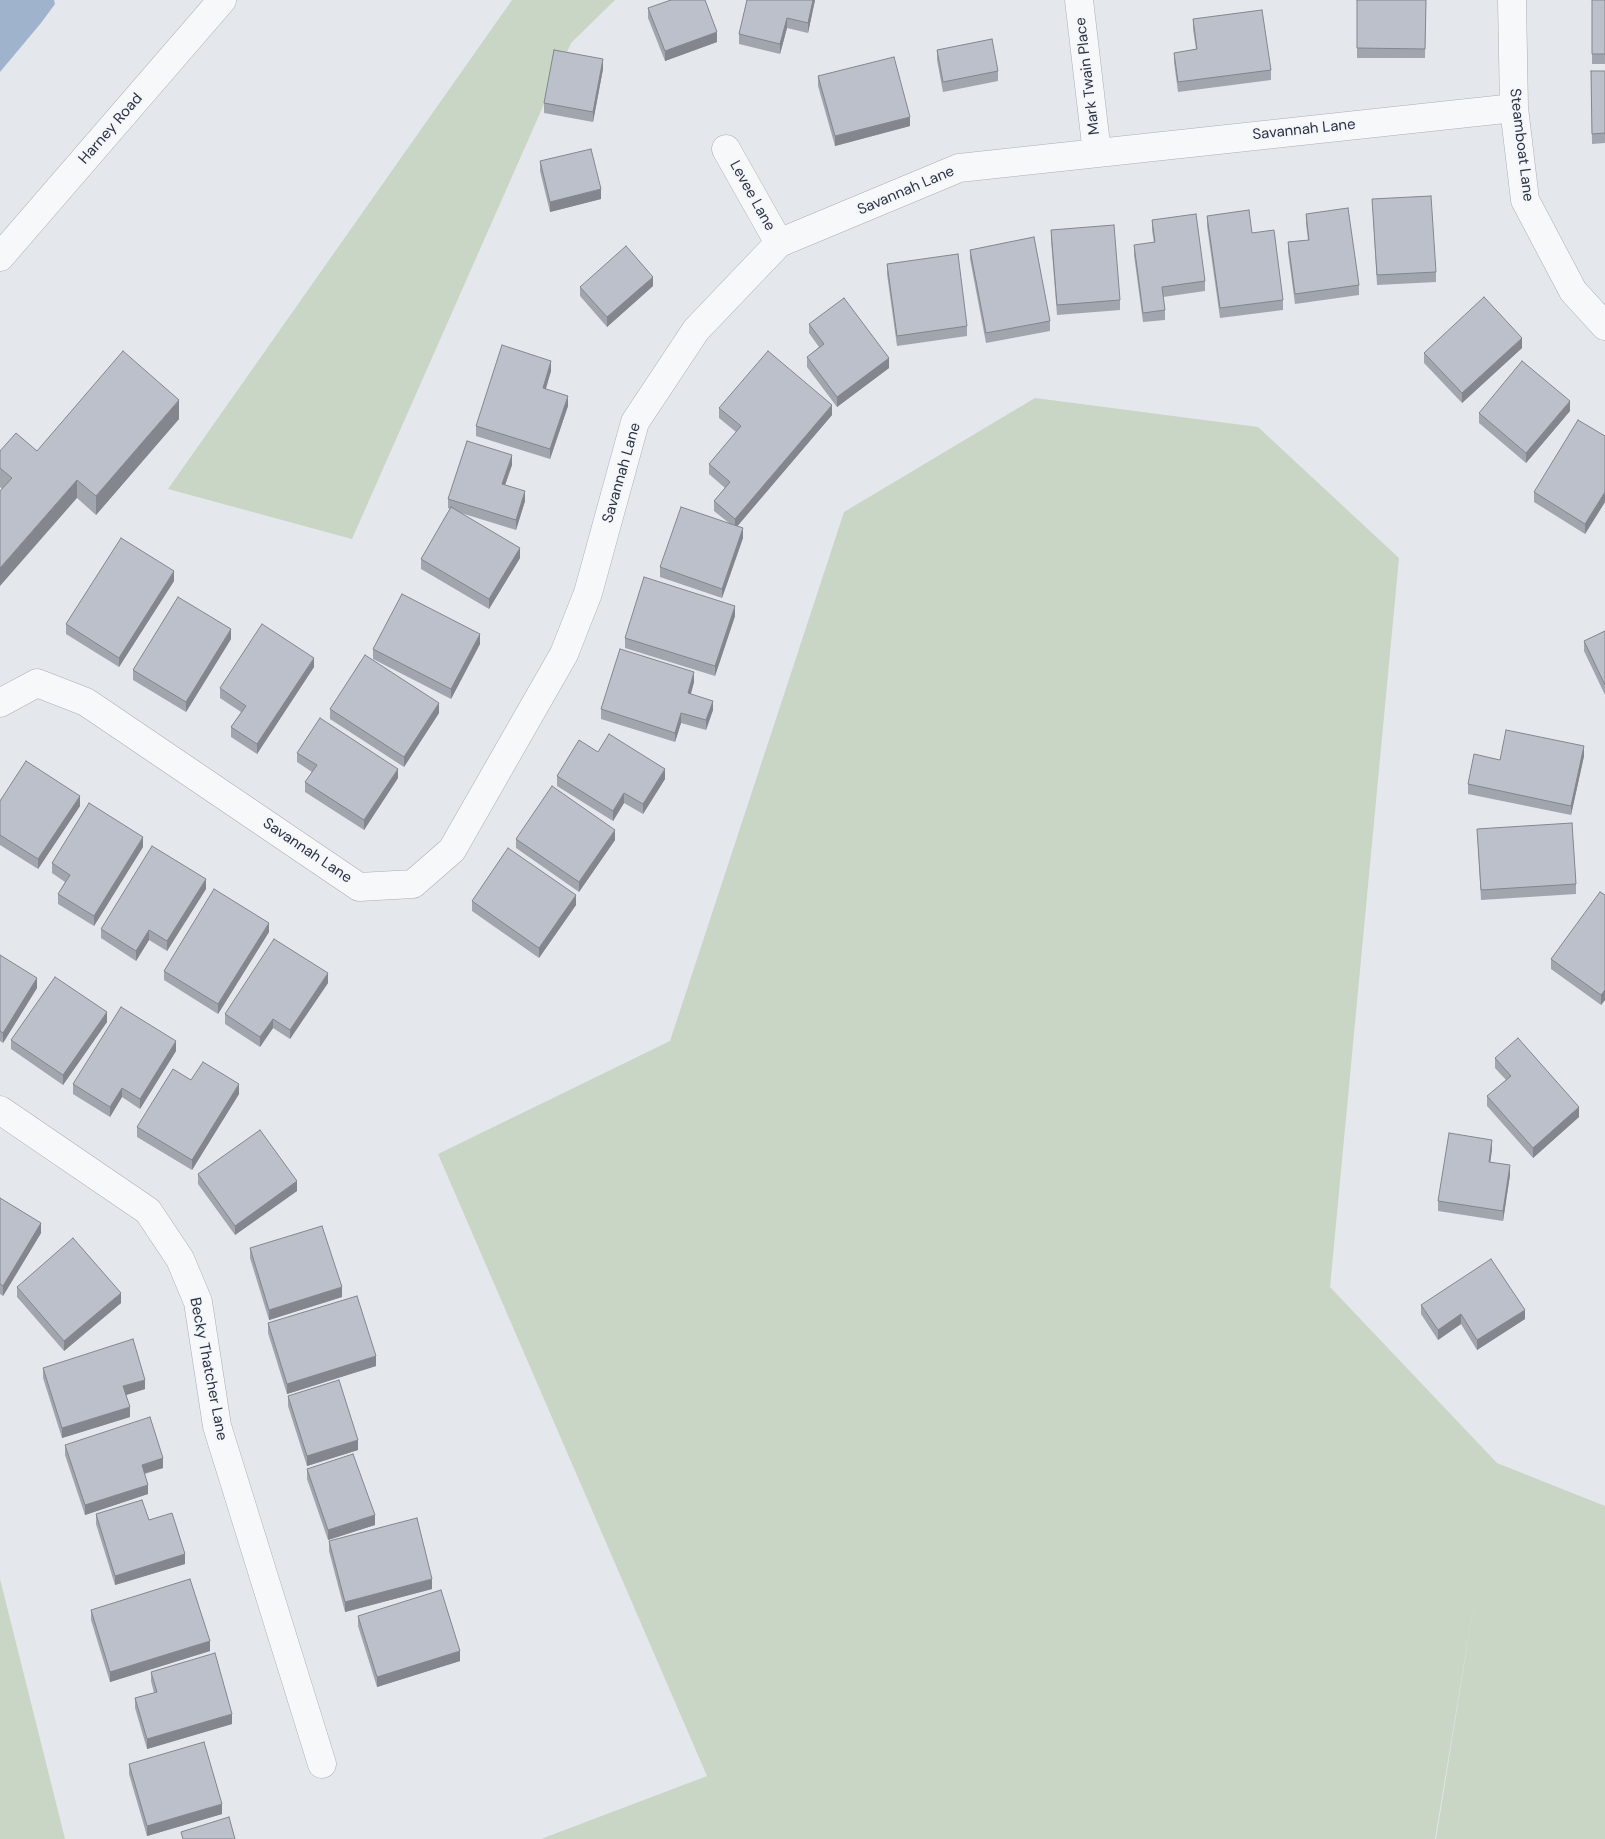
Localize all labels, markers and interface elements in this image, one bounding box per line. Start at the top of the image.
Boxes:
street label: Mark Twain Place [1072,16,1104,136]
street label: Steamboat Lane [1505,87,1537,203]
street label: Harney Road [75,90,147,168]
street label: Savannah Lane [1252,116,1356,144]
street label: Levee Lane [725,158,779,234]
street label: Savannah Lane [855,163,957,219]
street label: Savannah Lane [599,421,645,525]
street label: Savannah Lane [259,815,355,887]
street label: Becky Thatcher Lane [185,1296,231,1442]

